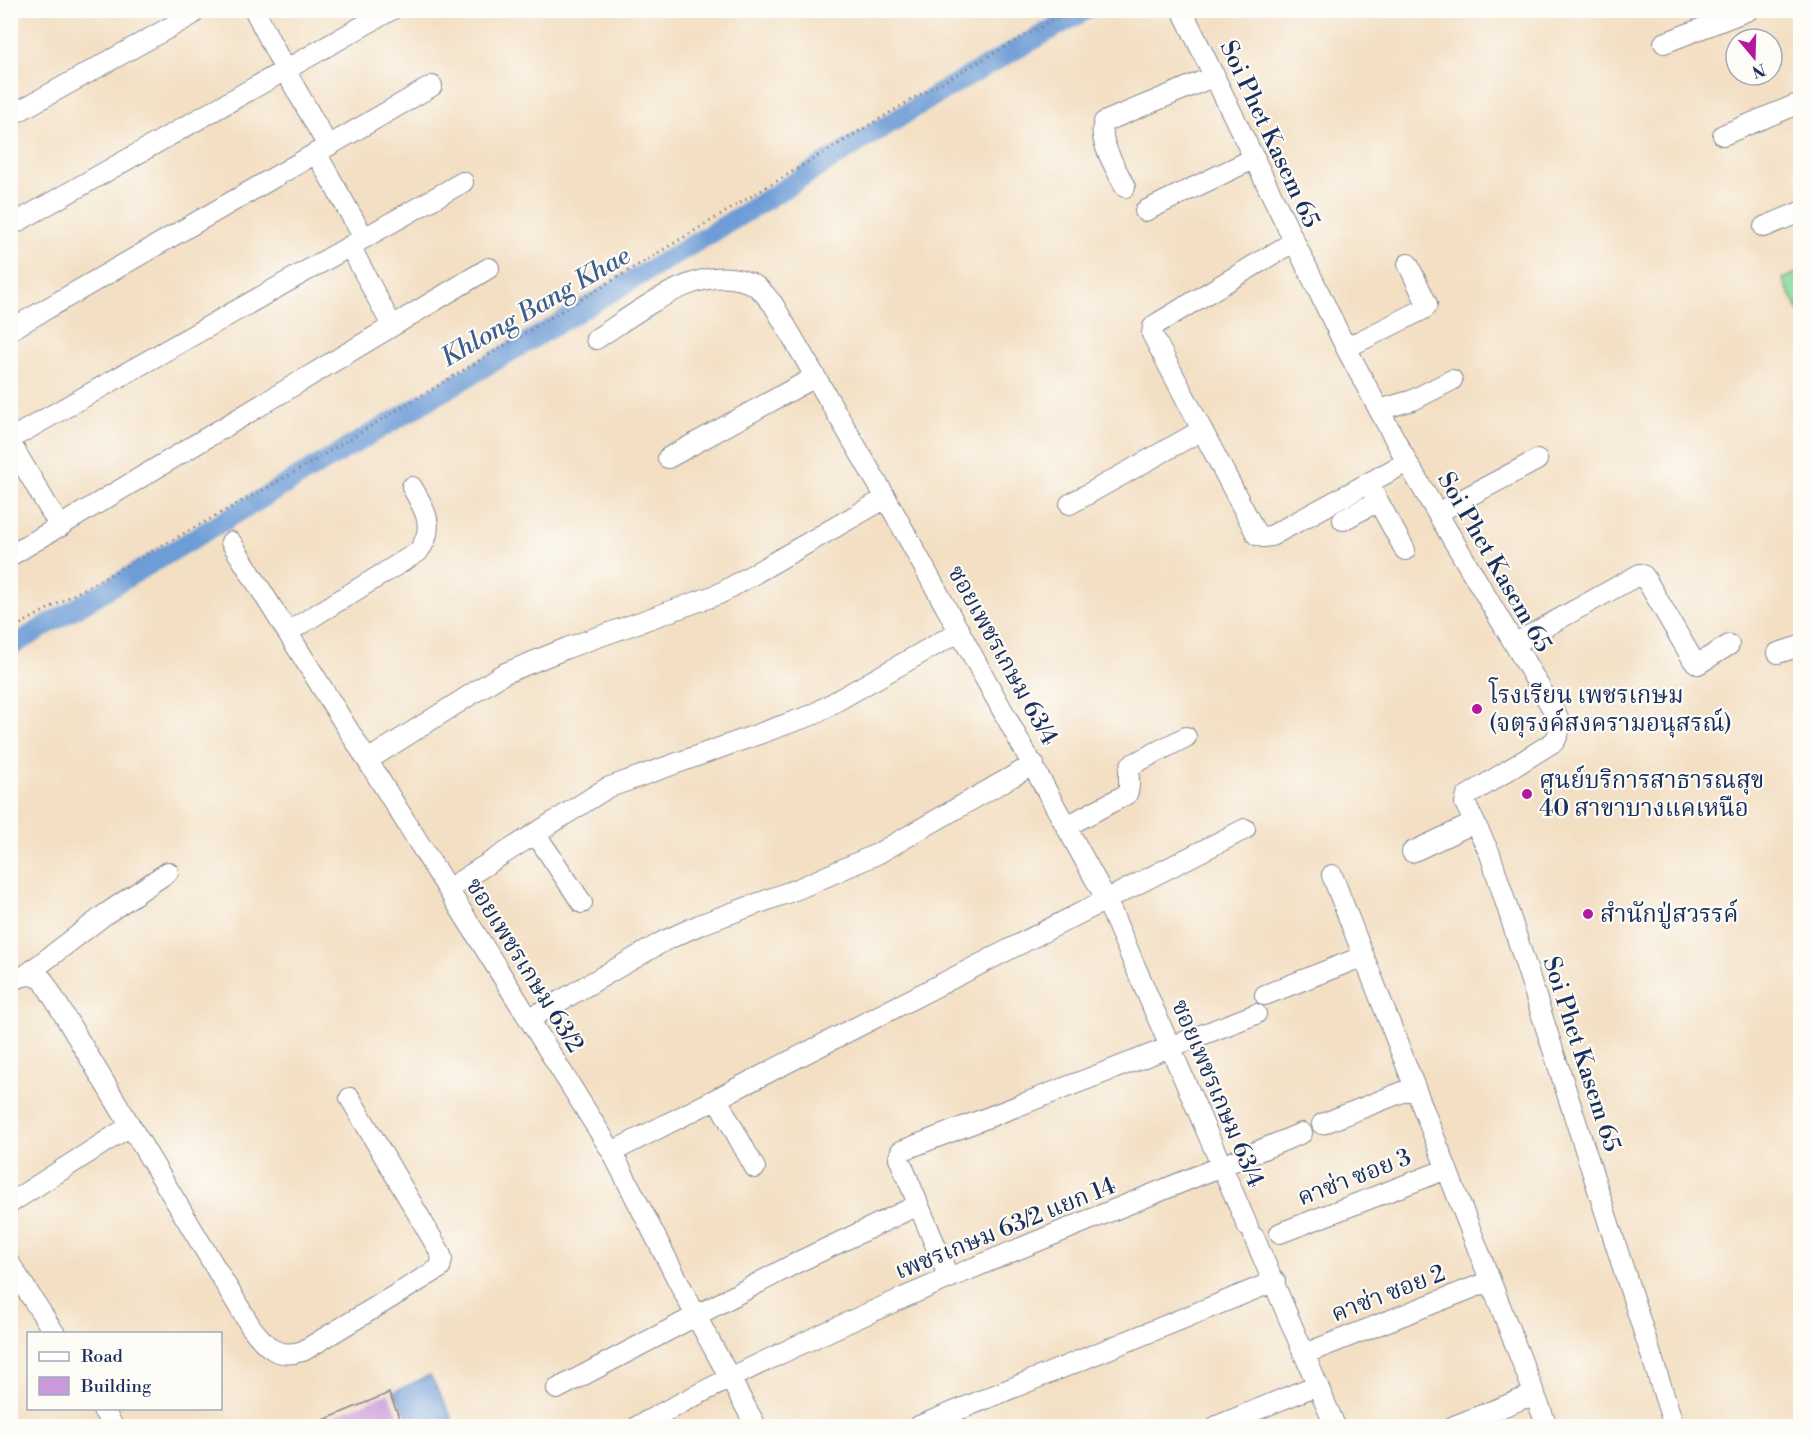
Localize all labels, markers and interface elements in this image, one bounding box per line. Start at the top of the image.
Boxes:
north arrow [1724,27,1784,87]
street label: Soi Phet Kasem 65 [1213,36,1326,233]
text: N [1749,59,1768,82]
water label: Khlong Bang Khae [435,240,636,374]
street label: Soi Phet Kasem 65 [1430,467,1558,658]
street label: ซอยเพชรเกษม 63/4 [940,560,1064,751]
place label: โรงเรียน เพชรเกษม (จตุรงค์สงครามอนุสรณ์) [1488,677,1732,739]
marker: โรงเรียน เพชรเกษม (จตุรงค์สงครามอนุสรณ์) [1470,702,1484,716]
place label: ศูนย์บริการสาธารณสุข 40 สาขาบางแคเหนือ [1539,764,1764,824]
marker: ศูนย์บริการสาธารณสุข 40 สาขาบางแคเหนือ [1520,787,1534,801]
street label: ซอยเพชรเกษม 63/2 [458,873,590,1058]
place label: สำนักปู่สวรรค์ [1600,898,1738,930]
marker: สำนักปู่สวรรค์ [1581,907,1595,921]
street label: Soi Phet Kasem 65 [1535,953,1627,1156]
street label: ซอยเพชรเกษม 63/4 [1164,995,1270,1192]
street label: คาซ่า ซอย 3 [1293,1143,1415,1213]
street label: เพชรเกษม 63/2 แยก 14 [891,1171,1120,1287]
street label: คาซ่า ซอย 2 [1327,1258,1450,1329]
legend [27,1332,222,1410]
text: Road [81,1345,124,1368]
text: Building [80,1375,152,1398]

